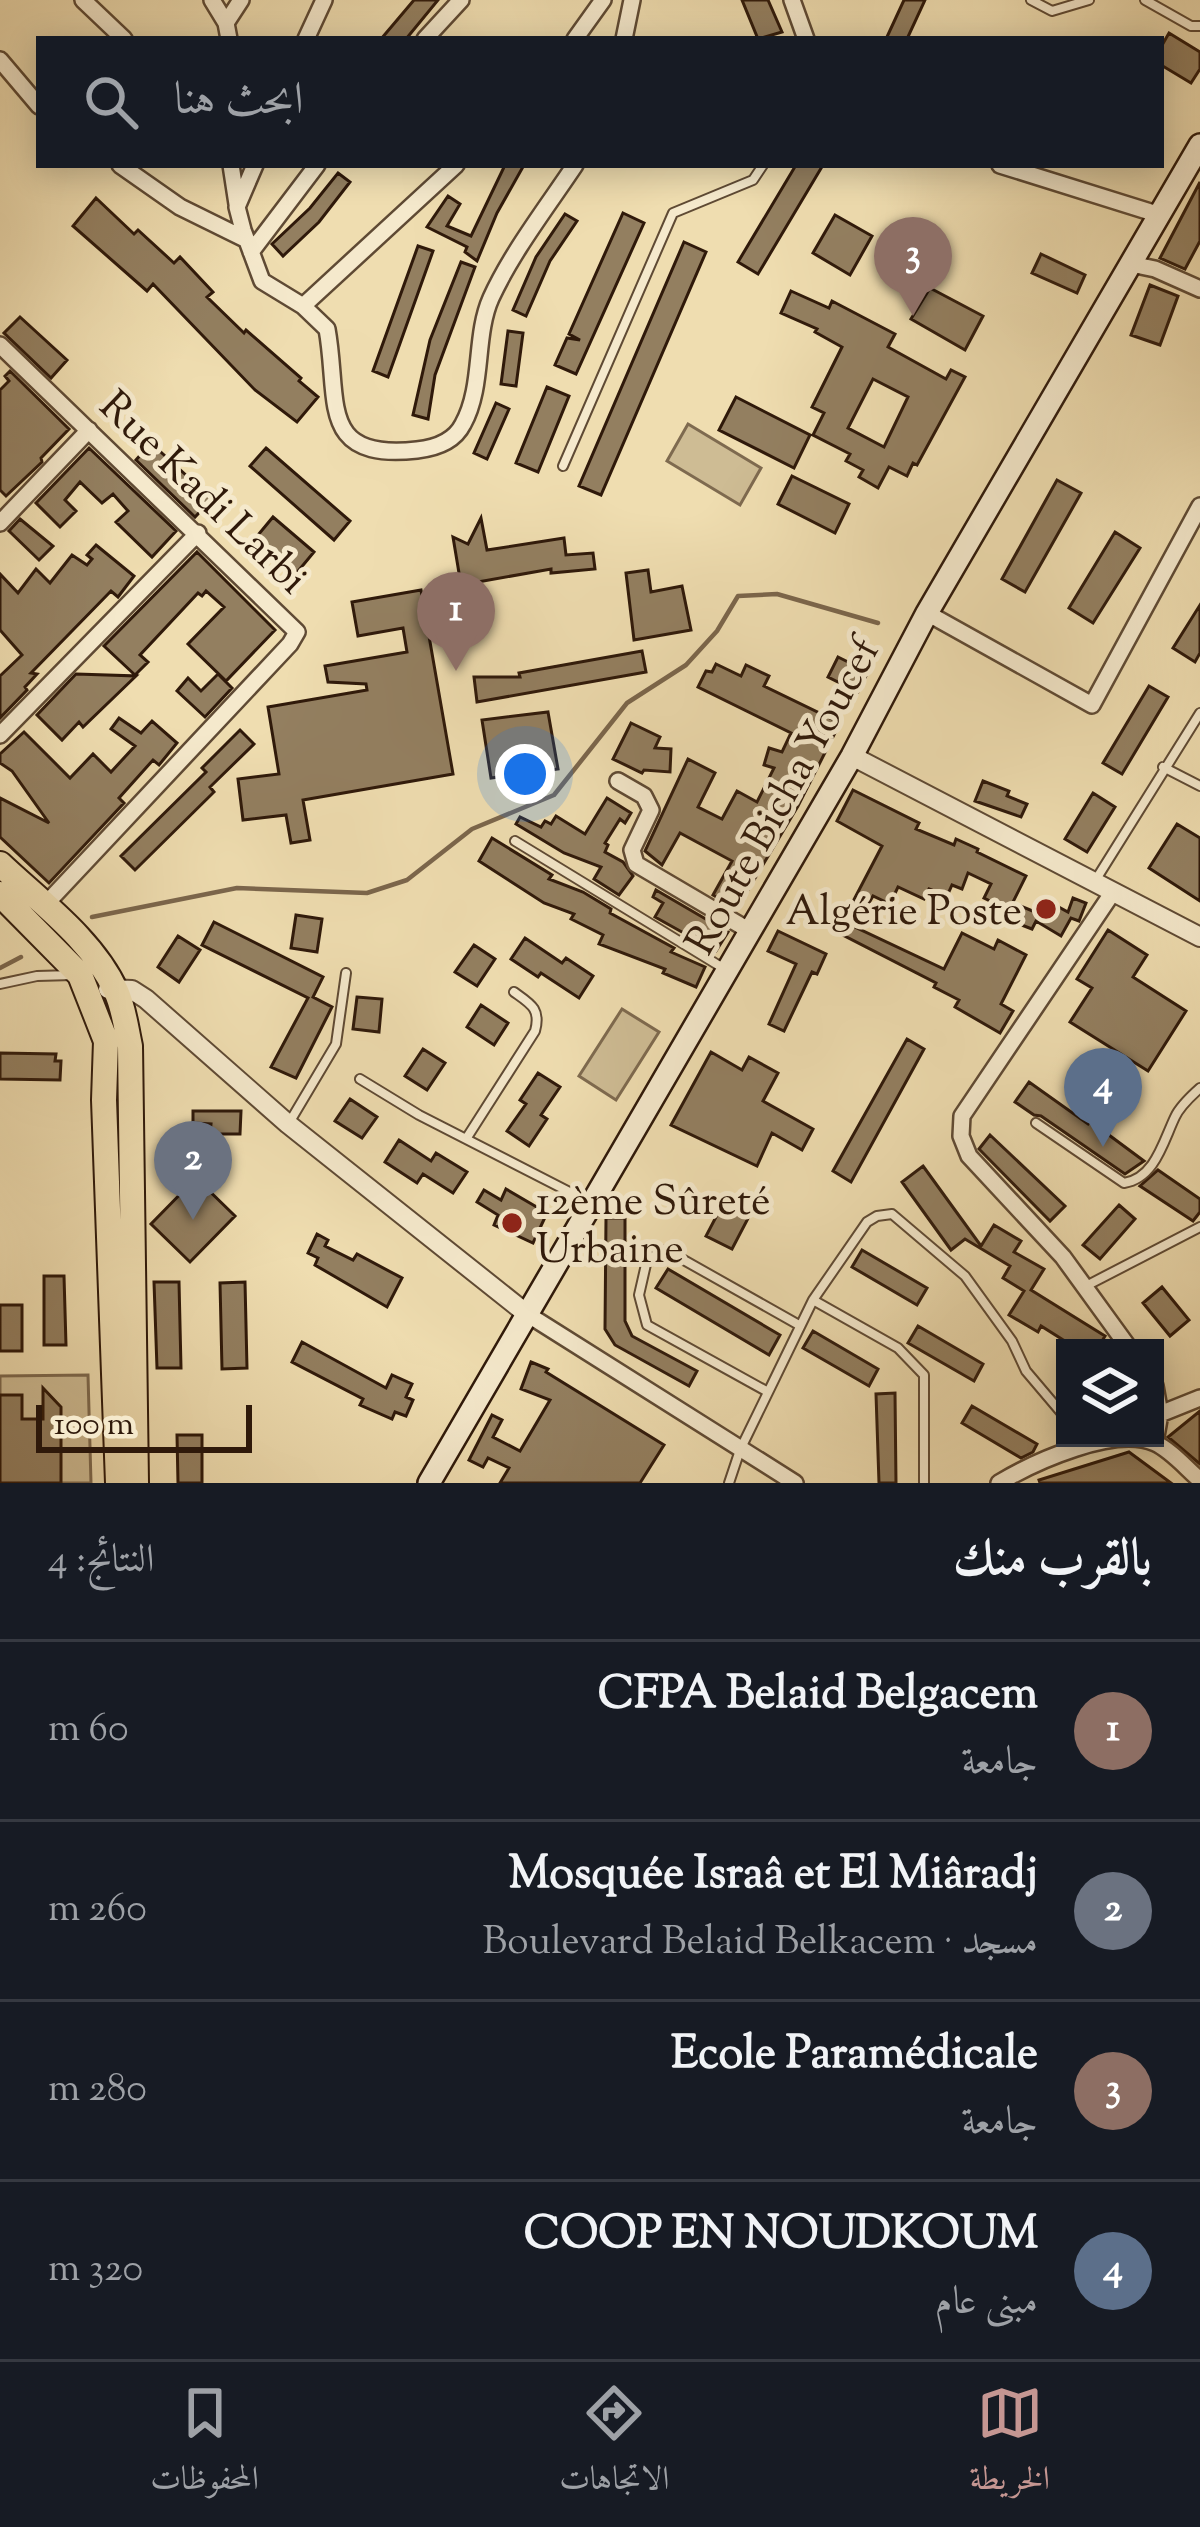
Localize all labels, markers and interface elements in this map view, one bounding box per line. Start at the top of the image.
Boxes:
search box [36,36,1164,168]
icon: search [78,69,144,135]
text: ابحث هنا [174,70,304,135]
pin: 3 [874,217,952,316]
street label: Rue Kadi Larbi [84,379,319,610]
pin: 1 [417,572,495,671]
street label: Route Bicha Youcef [673,625,899,967]
your location [495,744,555,804]
place label: Algérie Poste [785,884,1022,944]
marker: Algérie Poste [1033,896,1059,922]
pin: 4 [1064,1048,1142,1147]
pin: 2 [154,1121,232,1220]
place label: 12ème Sûreté Urbaine [536,1174,771,1282]
marker: 12ème Sûreté Urbaine [499,1210,525,1236]
map controls [1056,1339,1164,1447]
button: layers [1056,1339,1164,1447]
scale bar [36,1399,252,1452]
text: 100 m [54,1402,134,1450]
text: بالقرب منك [953,1525,1152,1598]
text: النتائج: 4 [48,1534,155,1590]
text: CFPA Belaid Belgacem [598,1664,1038,1729]
text: 60 m [48,1703,129,1759]
text: 1 [1106,1703,1120,1759]
text: جامعة [961,1736,1038,1792]
text: Mosquée Israâ et El Miâradj [509,1844,1038,1909]
text: 260 m [48,1883,147,1939]
text: 2 [1104,1883,1122,1939]
text: مسجد · Boulevard Belaid Belkacem [483,1916,1038,1972]
text: Ecole Paramédicale [671,2024,1038,2089]
text: 280 m [48,2063,147,2119]
text: 3 [1105,2063,1121,2119]
text: جامعة [961,2096,1038,2152]
text: COOP EN NOUDKOUM [524,2204,1038,2269]
text: 320 m [48,2243,143,2299]
text: 4 [1103,2243,1123,2299]
text: مبنى عام [935,2276,1038,2332]
tab: المحفوظات [150,2380,259,2510]
tab: الاتجاهات [559,2380,669,2510]
tab: الخريطة [970,2380,1050,2510]

